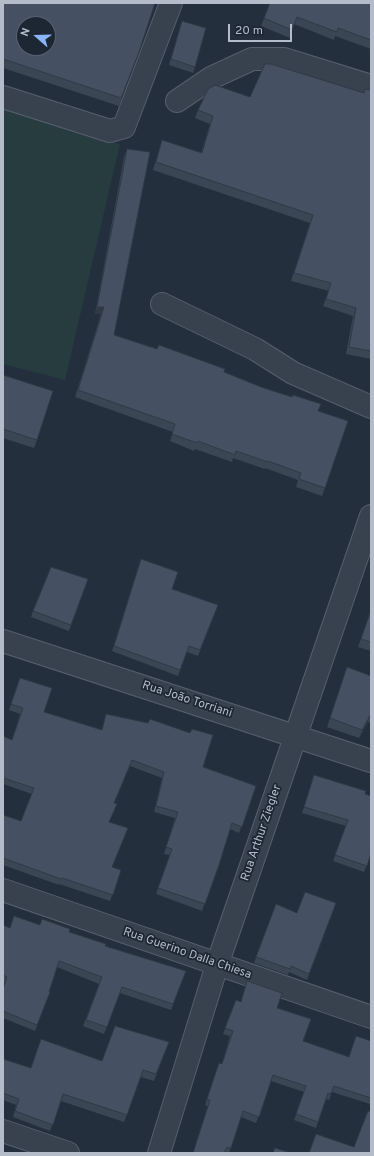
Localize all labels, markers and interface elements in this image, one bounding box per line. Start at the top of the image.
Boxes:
north arrow [16,16,56,56]
scale bar [230,16,294,42]
text: 20 m [235,23,263,39]
text: N [18,26,34,38]
street label: Rua João Torriani [140,679,234,721]
street label: Rua Arthur Ziegler [239,783,285,883]
street label: Rua Guerino Dalla Chiesa [121,925,253,983]

